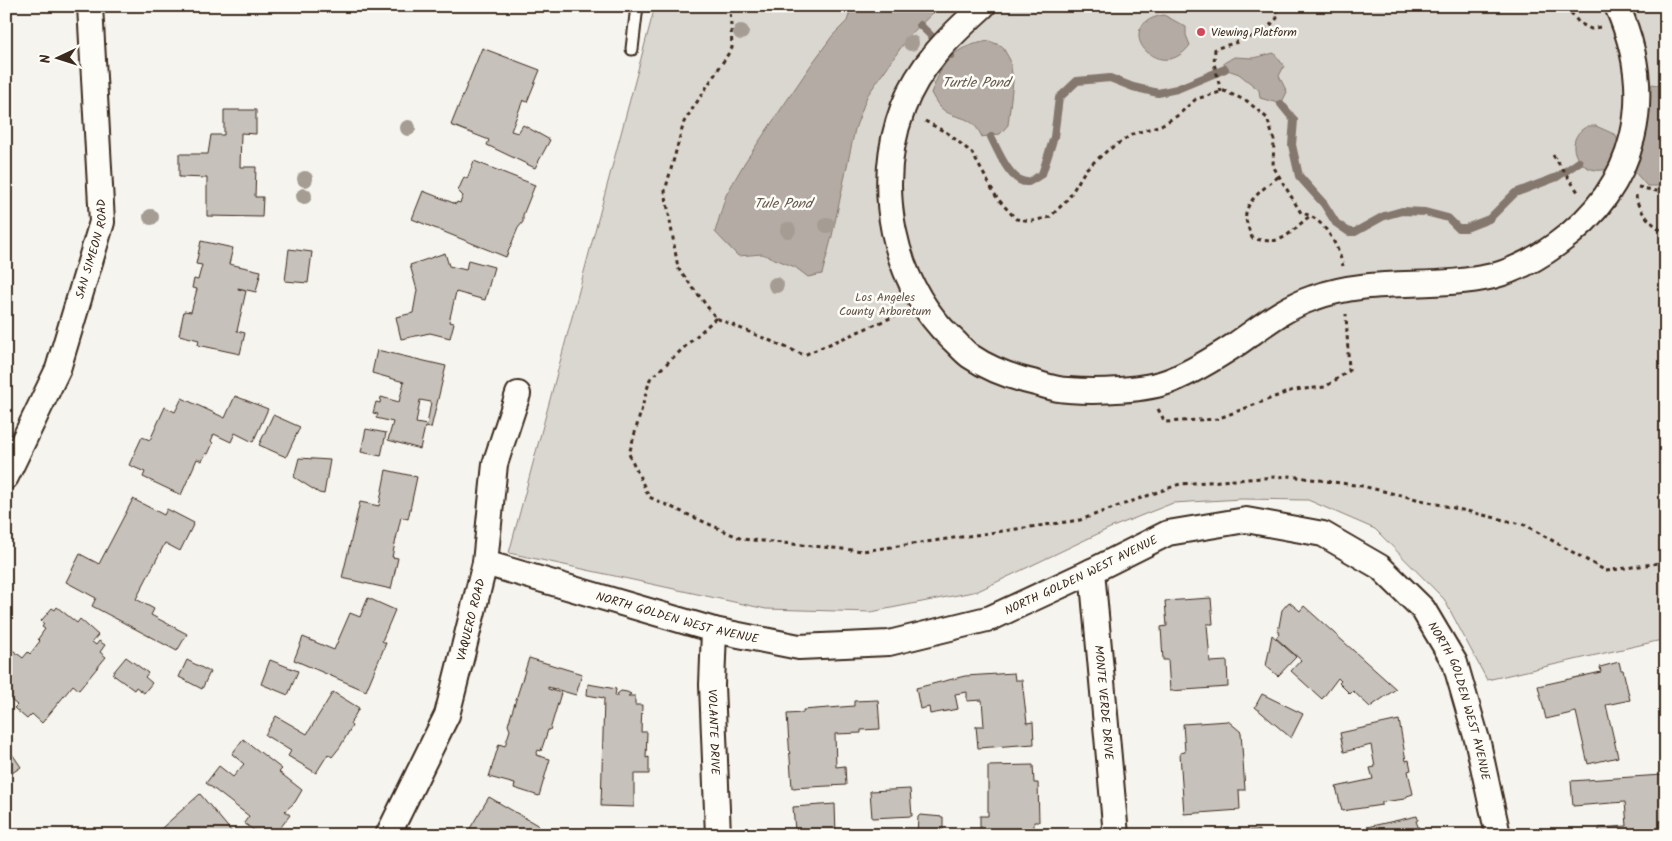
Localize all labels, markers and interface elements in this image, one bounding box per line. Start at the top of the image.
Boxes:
place label: Viewing Platform [1211,23,1297,42]
marker: Viewing Platform [1195,26,1207,38]
north arrow [32,32,82,82]
text: N [35,54,57,64]
water label: Turtle Pond [942,72,1013,94]
water label: Tule Pond [754,193,815,215]
street label: SAN SIMEON ROAD [70,198,111,301]
park label: Los Angeles County Arboretum [839,288,932,321]
street label: NORTH GOLDEN WEST AVENUE [1001,530,1162,620]
street label: VAQUERO ROAD [451,576,490,663]
street label: NORTH GOLDEN WEST AVENUE [594,586,761,648]
street label: NORTH GOLDEN WEST AVENUE [1423,618,1496,783]
street label: MONTE VERDE DRIVE [1089,644,1119,762]
street label: VOLANTE DRIVE [703,689,725,776]

